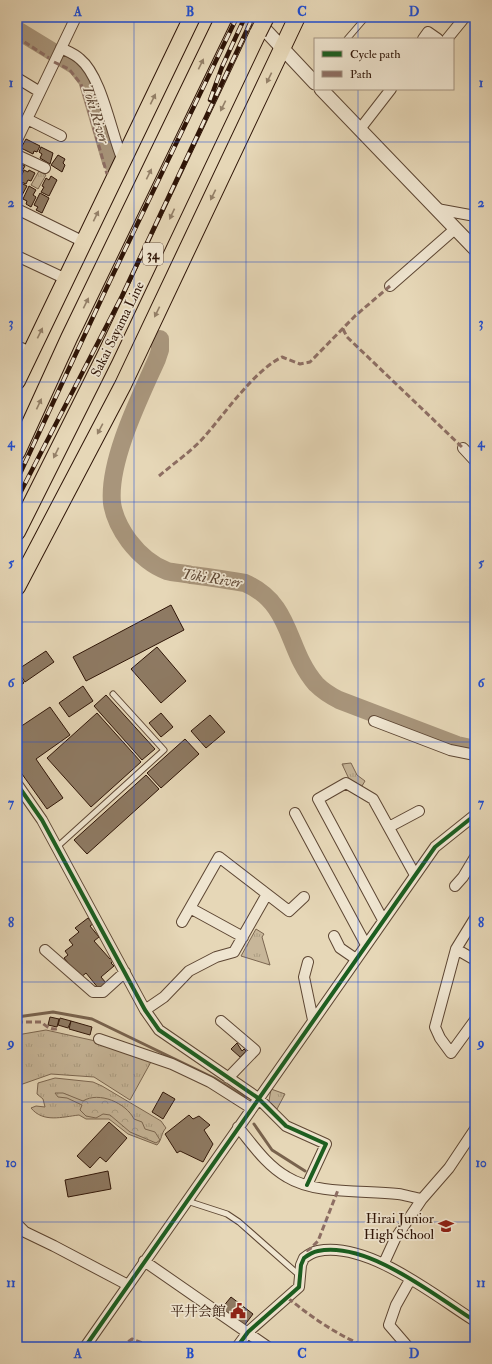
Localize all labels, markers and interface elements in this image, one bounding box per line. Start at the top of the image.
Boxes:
text: A [73,4,83,20]
text: B [186,4,194,20]
text: C [297,4,307,20]
text: D [409,4,420,20]
legend [314,38,454,90]
text: Cycle path [350,47,401,62]
one-way arrow [198,58,204,69]
text: Path [350,67,373,82]
one-way arrow [266,72,272,83]
text: 1 [9,75,14,91]
text: 1 [479,75,484,91]
water label: Toki River [78,82,114,147]
one-way arrow [150,93,156,104]
one-way arrow [220,101,226,112]
one-way arrow [146,168,152,179]
one-way arrow [210,189,216,201]
text: 2 [8,195,15,211]
text: 2 [478,195,485,211]
one-way arrow [169,208,175,219]
one-way arrow [93,210,99,221]
road number: 34 [143,243,163,265]
street label: Sakai Sayama Line [87,278,149,380]
one-way arrow [83,298,89,309]
one-way arrow [154,307,160,318]
text: 3 [9,315,14,331]
text: 3 [479,315,484,331]
one-way arrow [37,327,43,339]
one-way arrow [36,399,42,410]
one-way arrow [96,423,103,435]
text: 4 [6,435,15,451]
text: 4 [476,435,485,451]
one-way arrow [53,448,59,459]
text: 5 [8,555,14,571]
text: 5 [478,555,484,571]
water label: Toki River [181,564,245,593]
text: 6 [8,675,16,691]
text: 6 [478,675,486,691]
text: 7 [8,795,15,811]
text: 7 [478,795,485,811]
text: 8 [8,915,14,931]
text: 8 [478,915,484,931]
text: 9 [6,1035,15,1051]
text: 9 [476,1035,485,1051]
text: 10 [5,1155,17,1171]
text: 10 [475,1155,487,1171]
place label: Hirai Junior High School [364,1210,435,1243]
school or university icon: Hirai Junior High School [437,1217,455,1235]
text: 11 [6,1275,16,1291]
text: 11 [476,1275,486,1291]
public building icon: 平井会館 [229,1302,247,1320]
place label: 平井会館 [170,1303,226,1320]
text: A [73,1346,83,1362]
text: B [186,1346,194,1362]
text: C [297,1346,307,1362]
text: D [409,1346,420,1362]

